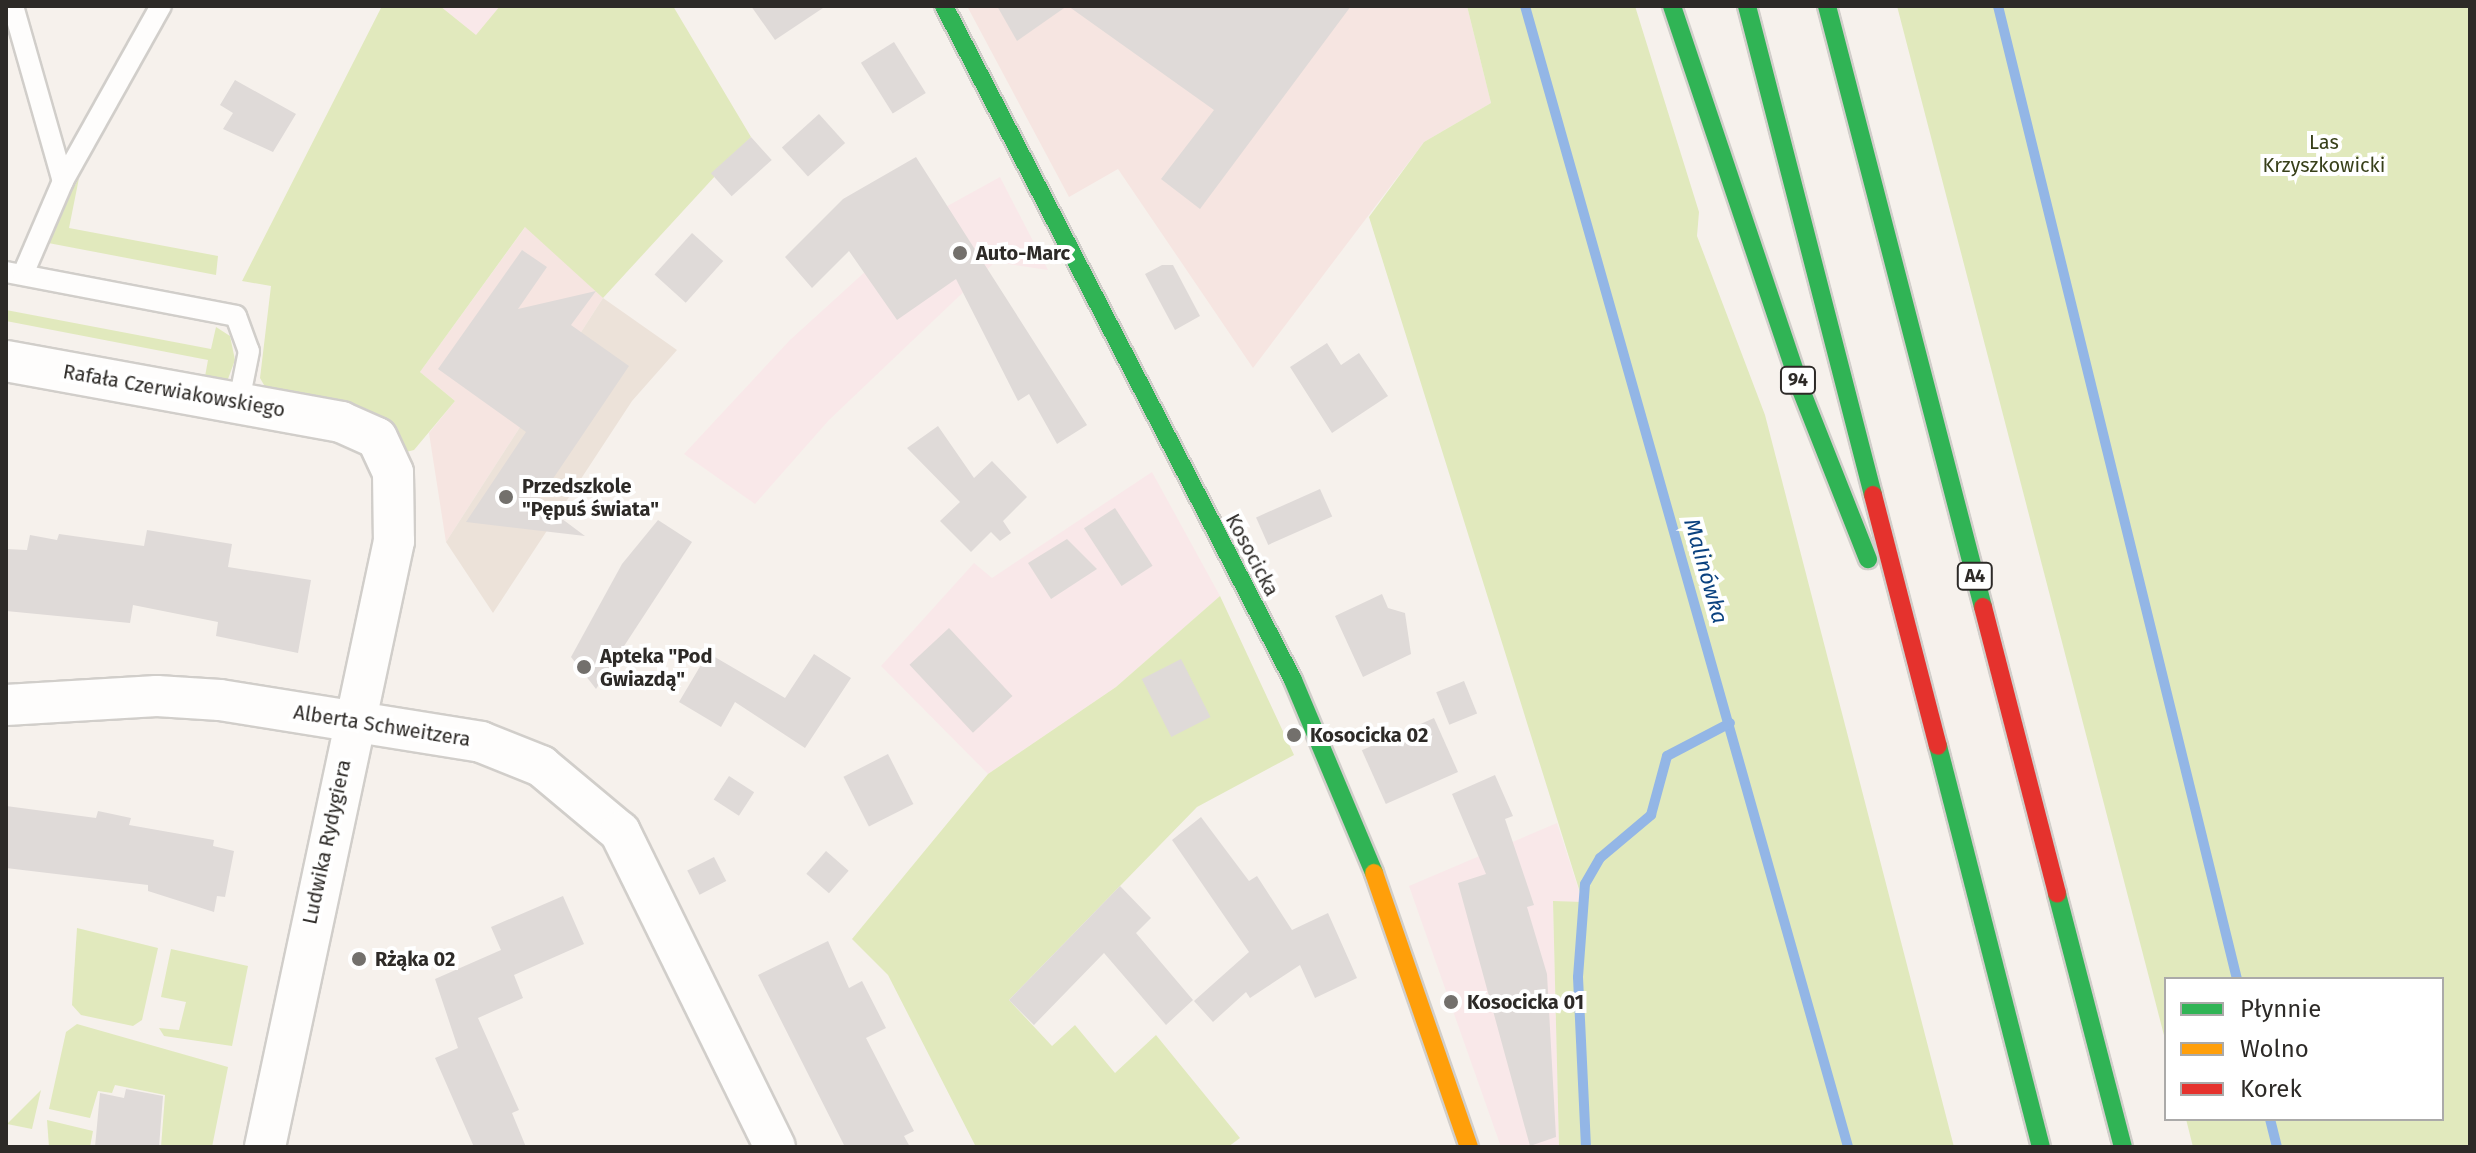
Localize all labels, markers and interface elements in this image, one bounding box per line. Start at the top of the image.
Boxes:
park label: Las Krzyszkowicki [2263,131,2385,178]
place label: Auto-Marc [976,241,1070,265]
marker: Auto-Marc [951,244,969,262]
street label: Rafała Czerwiakowskiego [61,360,287,422]
road number: 94 [1778,366,1818,394]
place label: Przedszkole "Pępuś świata" [522,474,659,521]
marker: Przedszkole "Pępuś świata" [497,488,515,506]
street label: Kosocicka [1220,510,1284,600]
water label: Malinówka [1678,516,1734,626]
road number: A4 [1955,562,1995,590]
place label: Apteka "Pod Gwiazdą" [600,644,712,691]
marker: Apteka "Pod Gwiazdą" [575,658,593,676]
street label: Alberta Schweitzera [292,700,472,752]
place label: Kosocicka 02 [1310,723,1428,747]
marker: Kosocicka 02 [1285,726,1303,744]
street label: Ludwika Rydygiera [298,757,356,927]
place label: Rżąka 02 [375,947,455,971]
marker: Rżąka 02 [350,950,368,968]
legend [2164,977,2444,1121]
place label: Kosocicka 01 [1467,990,1584,1014]
marker: Kosocicka 01 [1442,993,1460,1011]
text: Płynnie [2240,995,2321,1023]
text: Wolno [2240,1035,2309,1063]
text: Korek [2240,1075,2302,1103]

